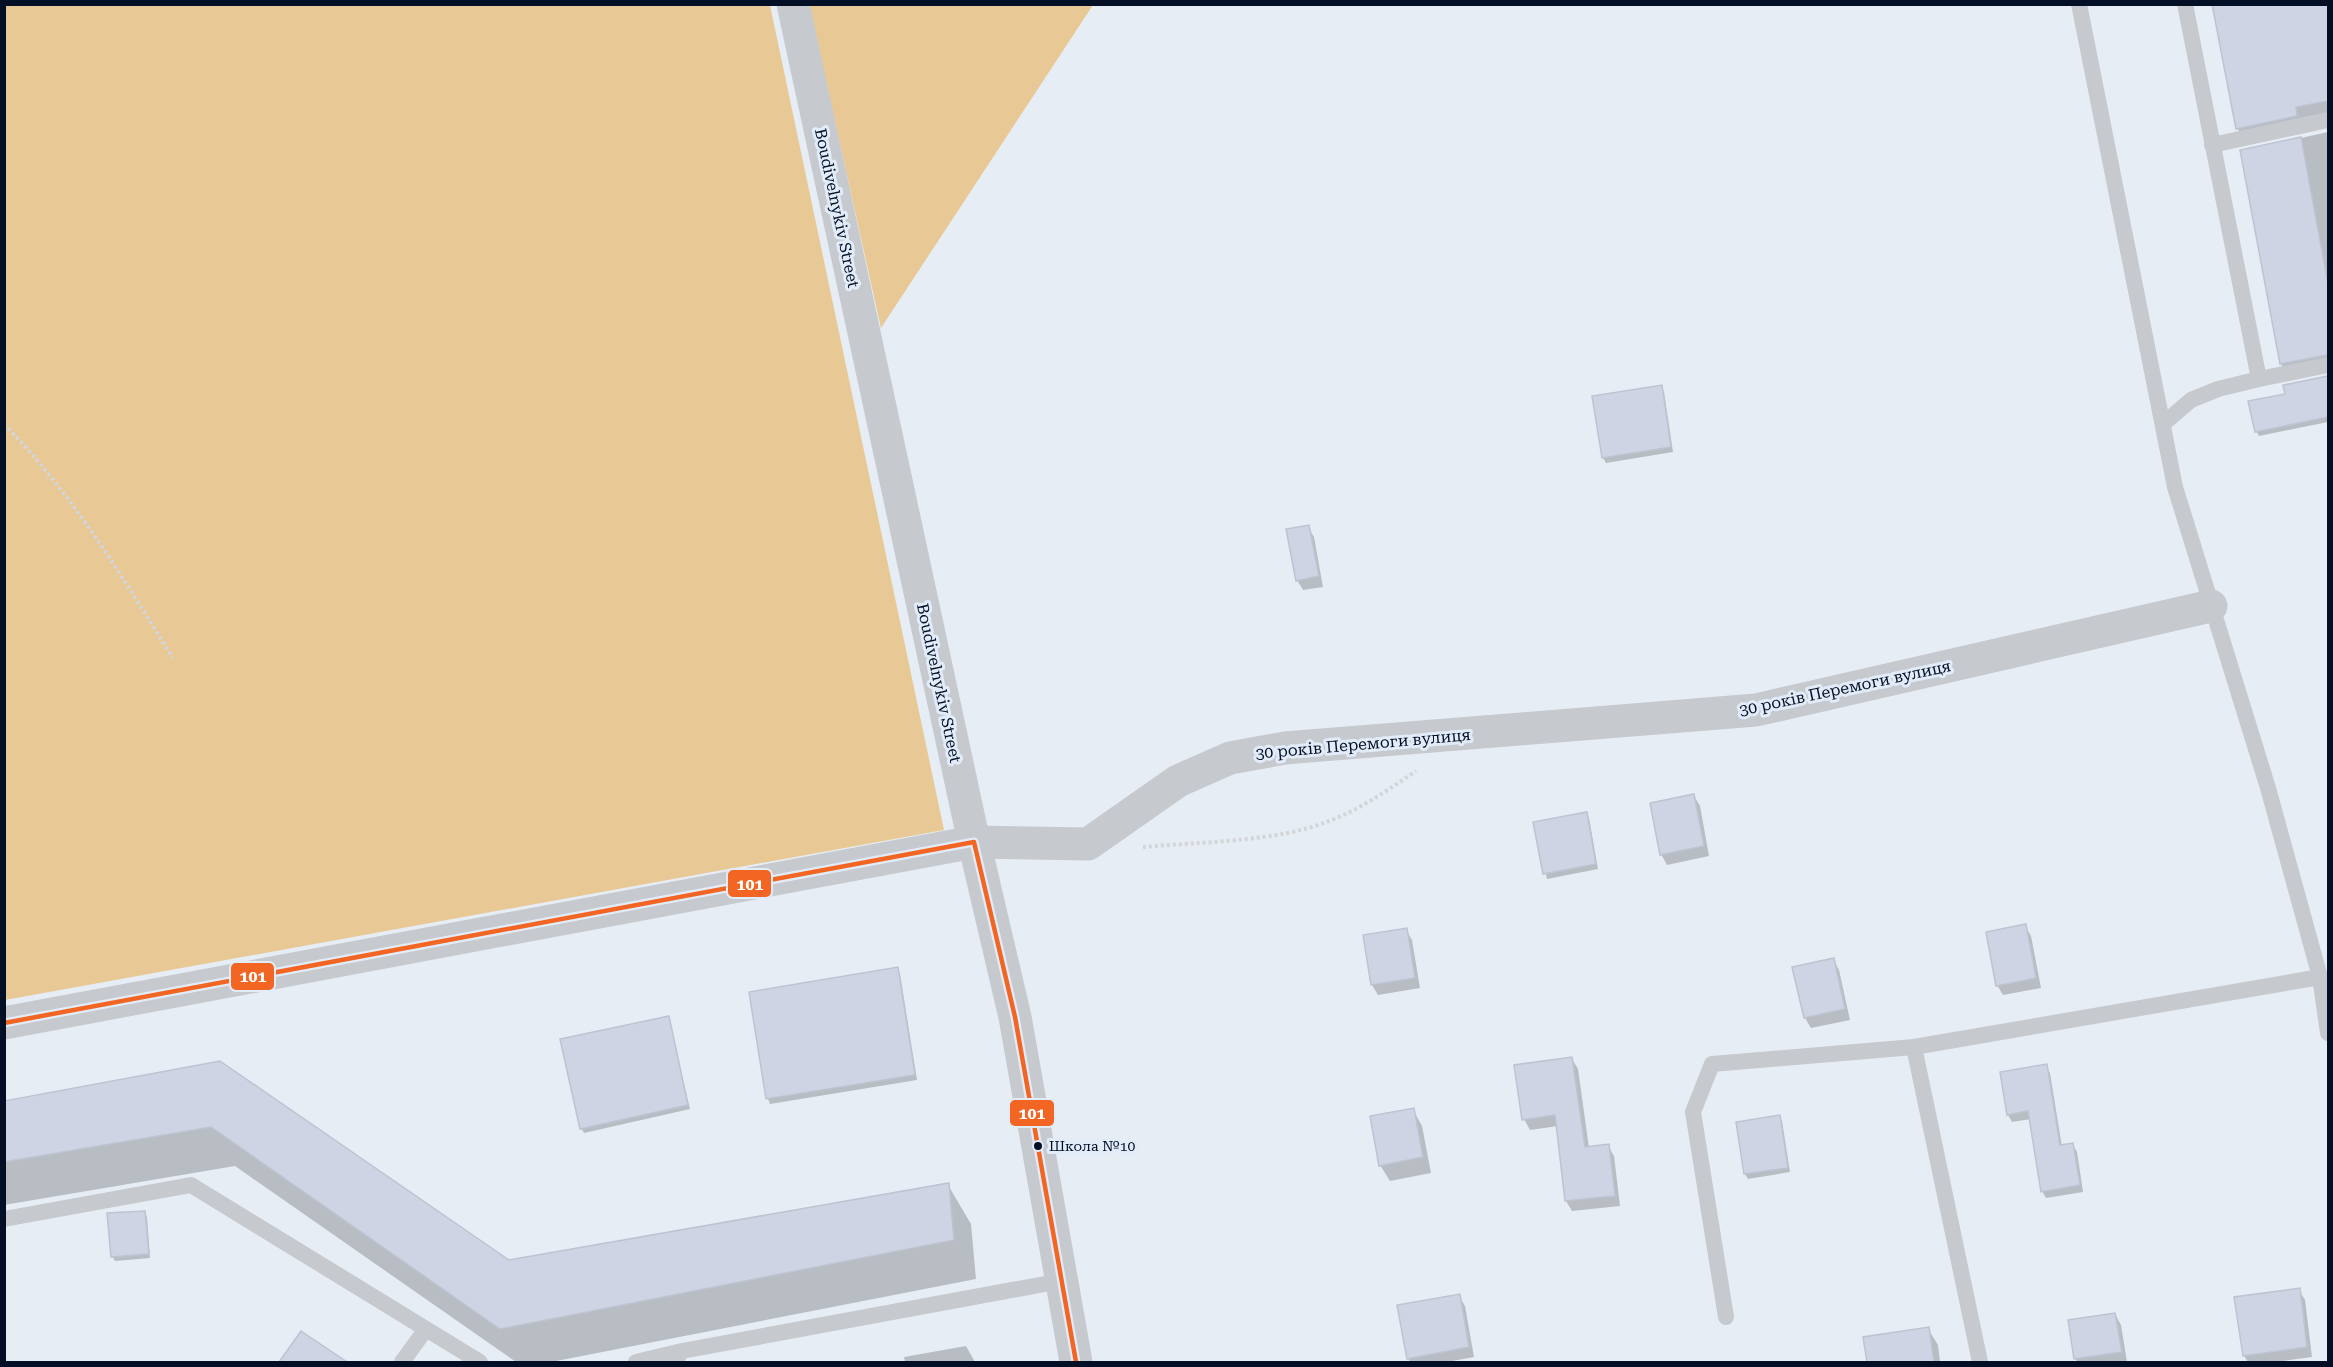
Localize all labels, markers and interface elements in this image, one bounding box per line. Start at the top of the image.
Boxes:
street label: Boudivelnykiv Street [811,127,863,289]
street label: Boudivelnykiv Street [913,602,965,764]
street label: 30 років Перемоги вулиця [1737,656,1953,720]
street label: 30 років Перемоги вулиця [1255,725,1471,763]
line badge: 101 [727,869,772,898]
text: 101 [737,875,763,894]
line badge: 101 [230,962,275,991]
text: 101 [240,967,266,986]
line badge: 101 [1009,1099,1055,1127]
text: 101 [1019,1104,1045,1123]
place label: Школа №10 [1049,1138,1136,1154]
marker: Школа №10 [1032,1140,1044,1152]

